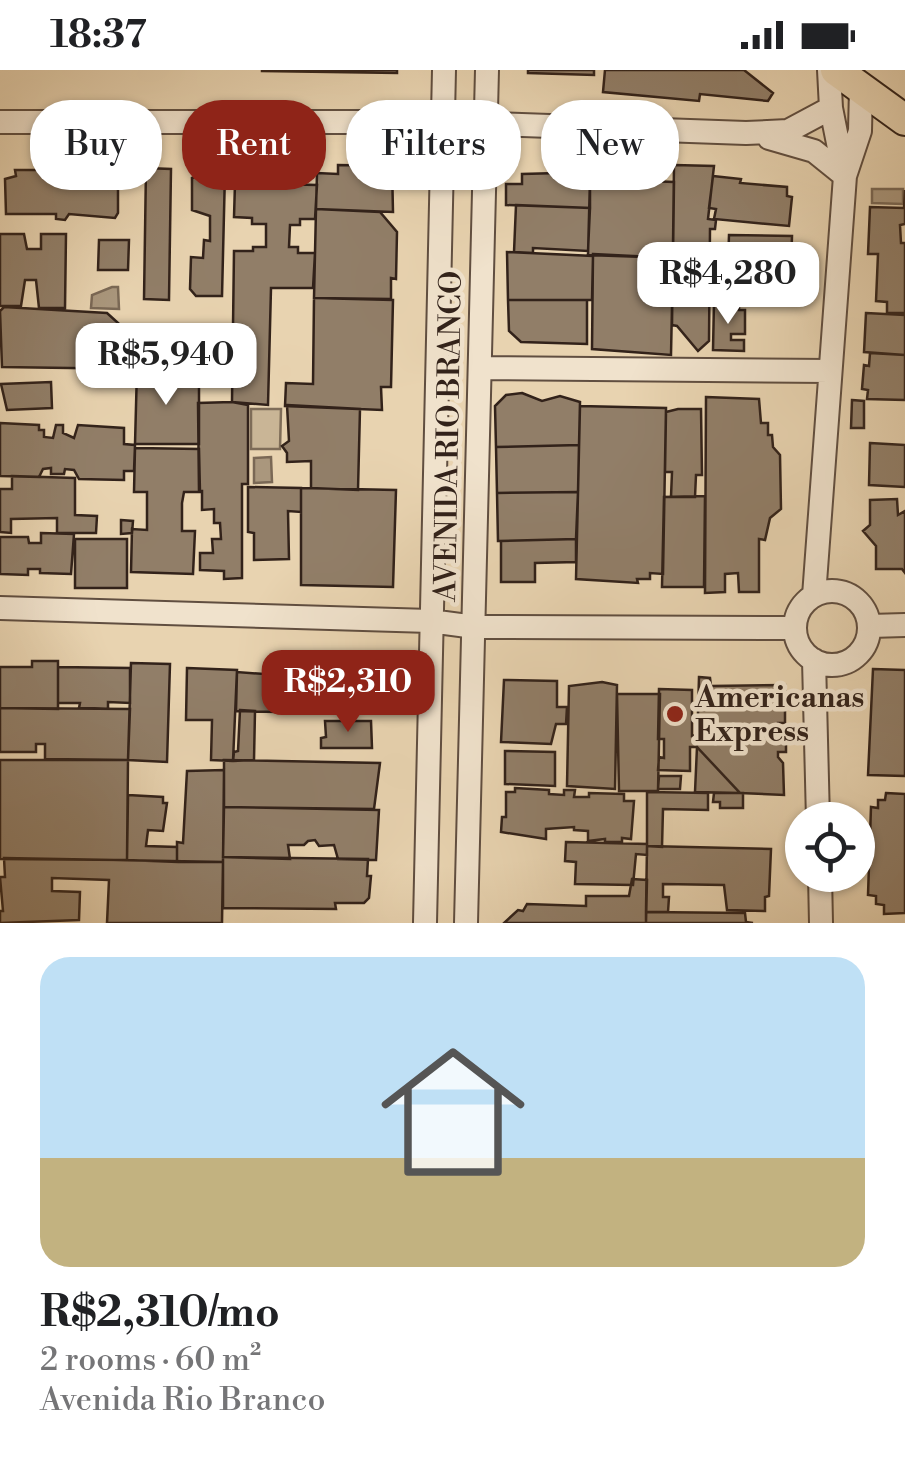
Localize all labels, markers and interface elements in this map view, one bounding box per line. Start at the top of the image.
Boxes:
text: 18:37 [50,12,147,59]
chip: Buy [30,100,162,190]
chip: Rent [182,100,326,190]
chip: Filters [346,100,521,190]
chip: New [541,100,679,190]
pin: R$4,280 [636,242,820,327]
text: R$4,280 [659,254,797,294]
street label: AVENIDA RIO BRANCO [427,270,471,603]
pin: R$5,940 [74,323,258,408]
text: R$5,940 [98,335,234,375]
pin: R$2,310 [256,650,440,735]
text: R$2,310 [284,662,412,702]
place label: Americanas Express [694,679,864,751]
marker: Americanas Express [664,703,686,725]
map controls [785,802,875,892]
button: locate [785,802,875,892]
icon: home [363,1022,543,1202]
text: R$2,310/mo [40,1287,280,1340]
text: 2 rooms · 60 m² [40,1340,261,1380]
text: Avenida Rio Branco [40,1380,325,1420]

